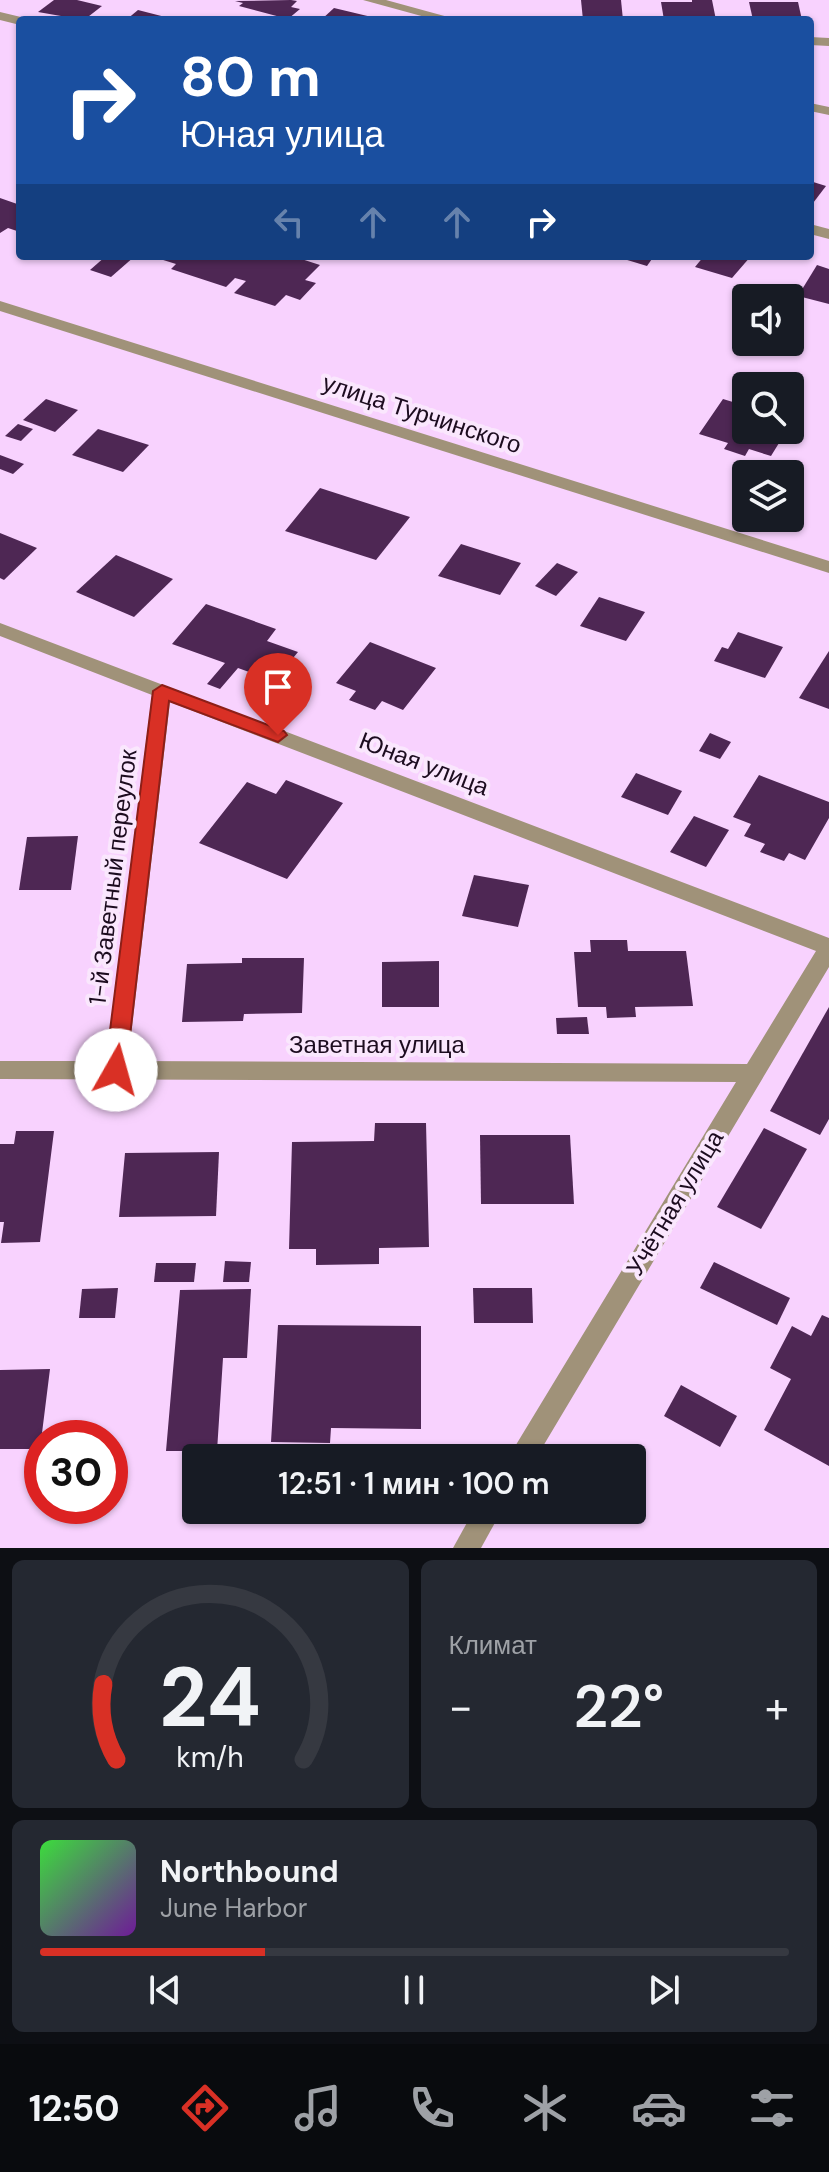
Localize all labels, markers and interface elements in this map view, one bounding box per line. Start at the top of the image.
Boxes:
text: 80 m [180,40,321,113]
icon: right [48,48,152,152]
text: Юная улица [180,111,384,158]
icon: left [267,200,311,244]
icon: ahead [351,200,395,244]
icon: ahead [435,200,479,244]
icon: right [519,200,563,244]
map controls [732,284,804,532]
button: sound [732,284,804,356]
street label: улица Турчинского [319,367,525,460]
button: search [732,372,804,444]
button: layers [732,460,804,532]
pin [244,653,312,735]
icon: arrive [256,665,300,709]
street label: Юная улица [355,725,494,803]
street label: 1-й Заветный переулок [81,747,144,1006]
position arrow [74,1028,158,1112]
street label: Заветная улица [289,1029,466,1060]
street label: Учётная улица [619,1124,730,1281]
speed limit sign: 30 [24,1420,128,1524]
text: 12:51 · 1 мин · 100 m [278,1464,550,1503]
text: Климат [449,1628,537,1662]
text: 24 [160,1643,261,1752]
text: 22° [573,1667,664,1746]
text: − [449,1678,473,1736]
text: + [765,1678,789,1736]
text: km/h [176,1739,244,1776]
text: Northbound [160,1852,339,1891]
text: June Harbor [160,1891,307,1925]
icon: previous [143,1968,187,2012]
icon: pause [392,1968,436,2012]
icon: next [642,1968,686,2012]
icon: directions [177,2080,233,2136]
icon: music [290,2080,346,2136]
icon: phone [404,2080,460,2136]
icon: climate [517,2080,573,2136]
icon: car [631,2080,687,2136]
icon: filters [744,2080,800,2136]
text: 12:50 [29,2085,119,2132]

